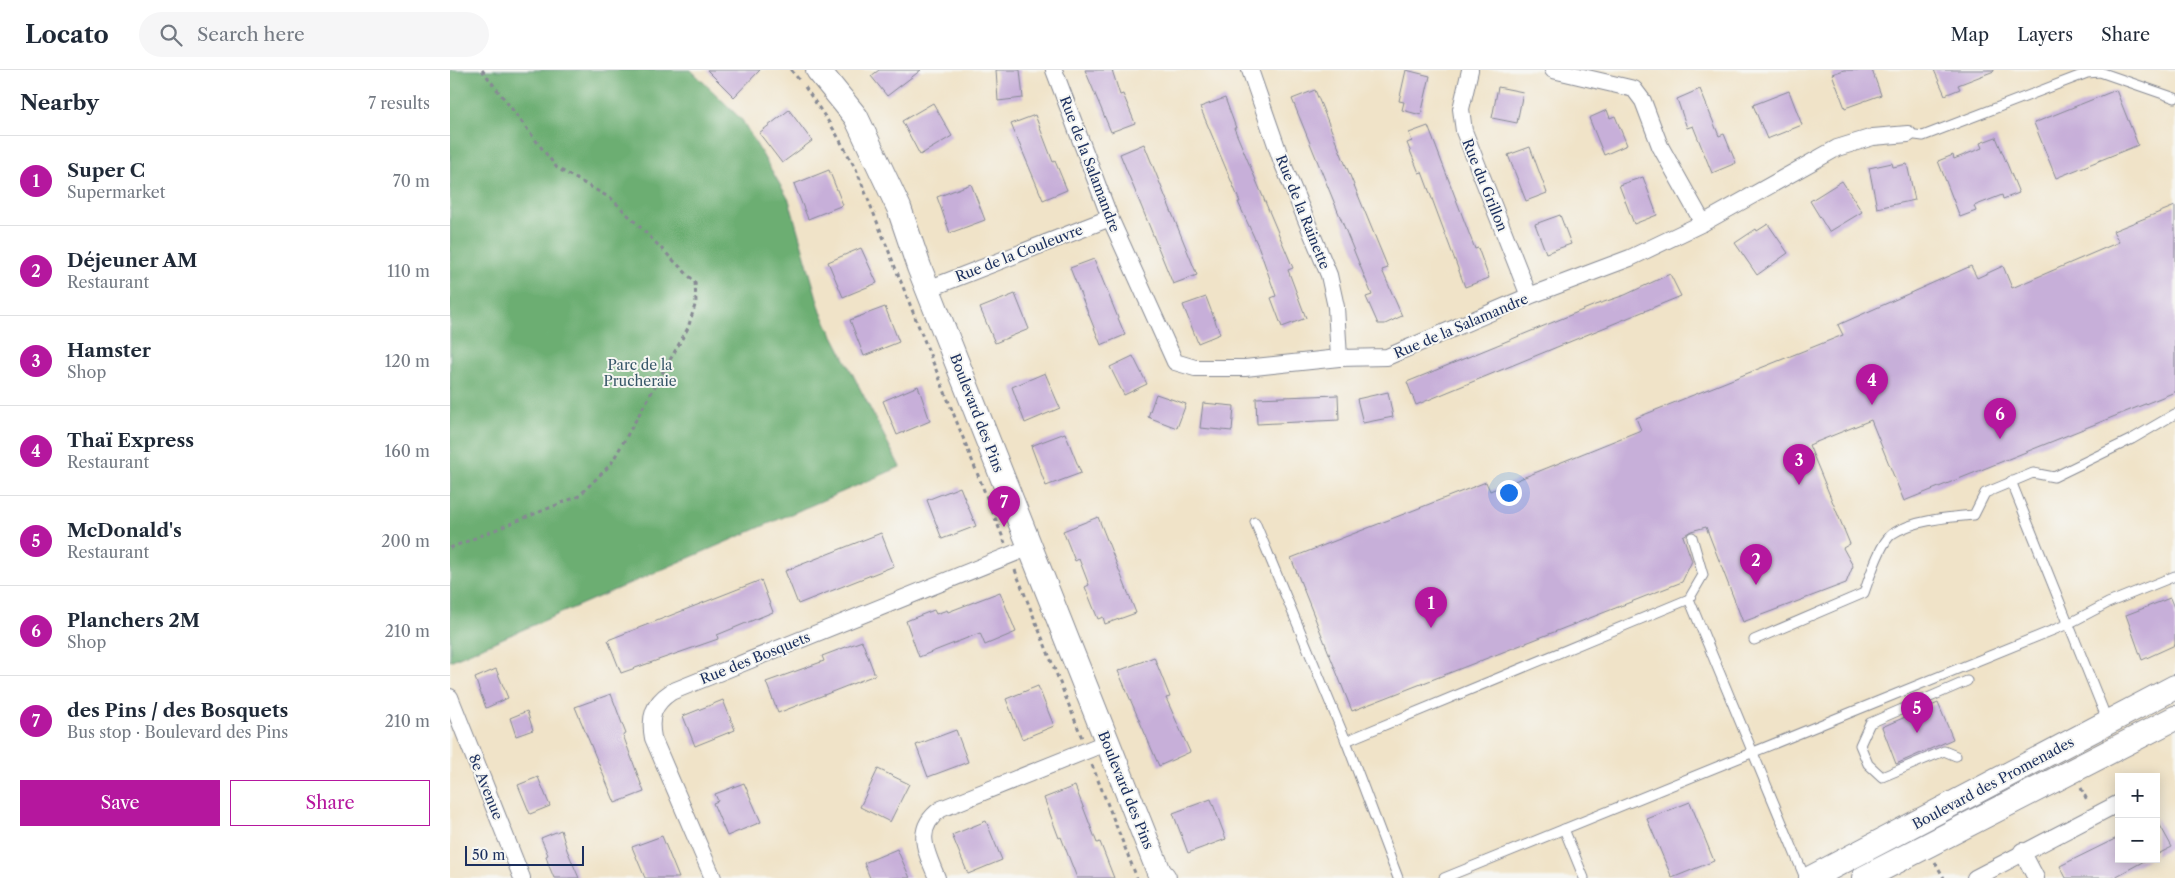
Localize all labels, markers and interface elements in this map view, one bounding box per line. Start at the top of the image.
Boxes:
search box [139,12,489,57]
text: Locato [25,20,109,49]
icon: search [157,21,185,49]
text: Search here [197,23,305,46]
text: Map [1951,24,1989,46]
text: Layers [2017,24,2073,46]
text: Share [2101,24,2150,46]
text: Nearby [20,90,99,115]
text: 7 results [368,93,430,113]
street label: Rue de la Salamandre [1056,93,1124,235]
street label: Rue du Grillon [1458,136,1512,234]
street label: Rue de la Rainette [1272,152,1334,272]
text: Super C [67,159,145,182]
text: 1 [32,171,40,191]
text: 70 m [393,171,430,191]
text: Supermarket [67,182,165,202]
street label: Rue de la Couleuvre [953,220,1085,286]
text: Déjeuner AM [67,249,197,272]
text: 2 [31,261,41,281]
text: 110 m [387,261,430,281]
text: Restaurant [67,272,149,292]
street label: Rue de la Salamandre [1391,289,1531,362]
text: Hamster [67,339,151,362]
text: 3 [31,351,41,371]
text: 120 m [385,351,430,371]
street label: Boulevard des Pins [946,351,1008,475]
park label: Parc de la Prucheraie [603,356,677,390]
text: Shop [67,362,106,382]
pin: 4 [1856,364,1888,405]
pin: 6 [1984,398,2016,439]
text: Thaï Express [67,429,194,452]
text: 4 [31,441,41,461]
text: 160 m [385,441,430,461]
pin: 3 [1783,444,1815,485]
text: Restaurant [67,452,149,472]
your location [1496,480,1522,506]
pin: 7 [988,486,1020,527]
text: McDonald's [67,519,182,542]
text: 5 [32,531,40,551]
text: 200 m [381,531,430,551]
text: Restaurant [67,542,149,562]
pin: 2 [1740,544,1772,585]
pin: 1 [1415,587,1447,628]
text: Planchers 2M [67,609,200,632]
text: 6 [31,621,41,641]
text: 210 m [385,621,430,641]
street label: Rue des Bosquets [697,628,813,688]
text: Shop [67,632,106,652]
pin: 5 [1901,692,1933,733]
text: des Pins / des Bosquets [67,699,288,722]
text: 7 [32,711,40,731]
text: 210 m [385,711,430,731]
text: Bus stop · Boulevard des Pins [67,722,288,742]
street label: Boulevard des Pins [1094,728,1158,852]
street label: Boulevard des Promenades [1909,733,2077,833]
street label: 8e Avenue [465,752,507,823]
map controls [2115,773,2160,863]
button: + [2115,773,2160,818]
button: Save [20,780,220,826]
button: Share [230,780,430,826]
button: − [2115,818,2160,863]
scale bar [465,843,584,866]
text: 50 m [472,846,505,864]

